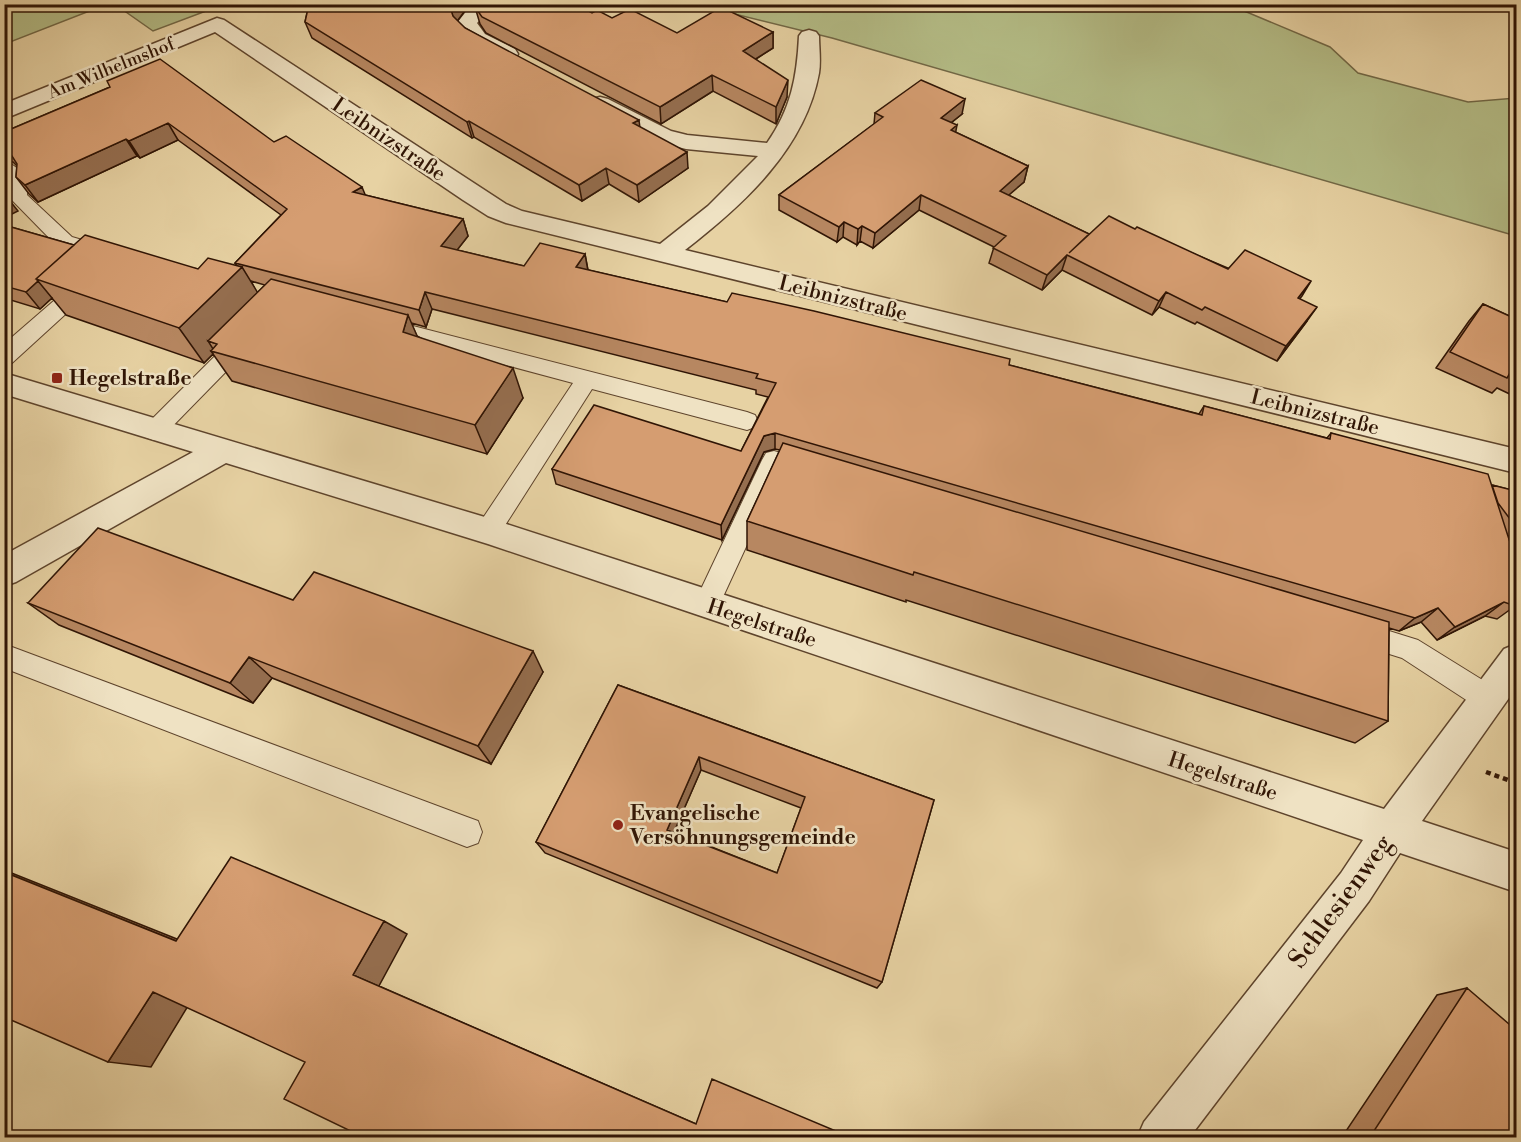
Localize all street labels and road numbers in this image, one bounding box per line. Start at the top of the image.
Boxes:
street label: Am Wilhelmshof [44,32,179,105]
street label: Leibnizstraße [327,92,450,187]
street label: Leibnizstraße [776,270,910,328]
street label: Leibnizstraße [1248,384,1382,442]
street label: Hegelstraße [704,594,820,654]
street label: Hegelstraße [1165,747,1281,807]
street label: Schlesienweg [1282,828,1400,975]

